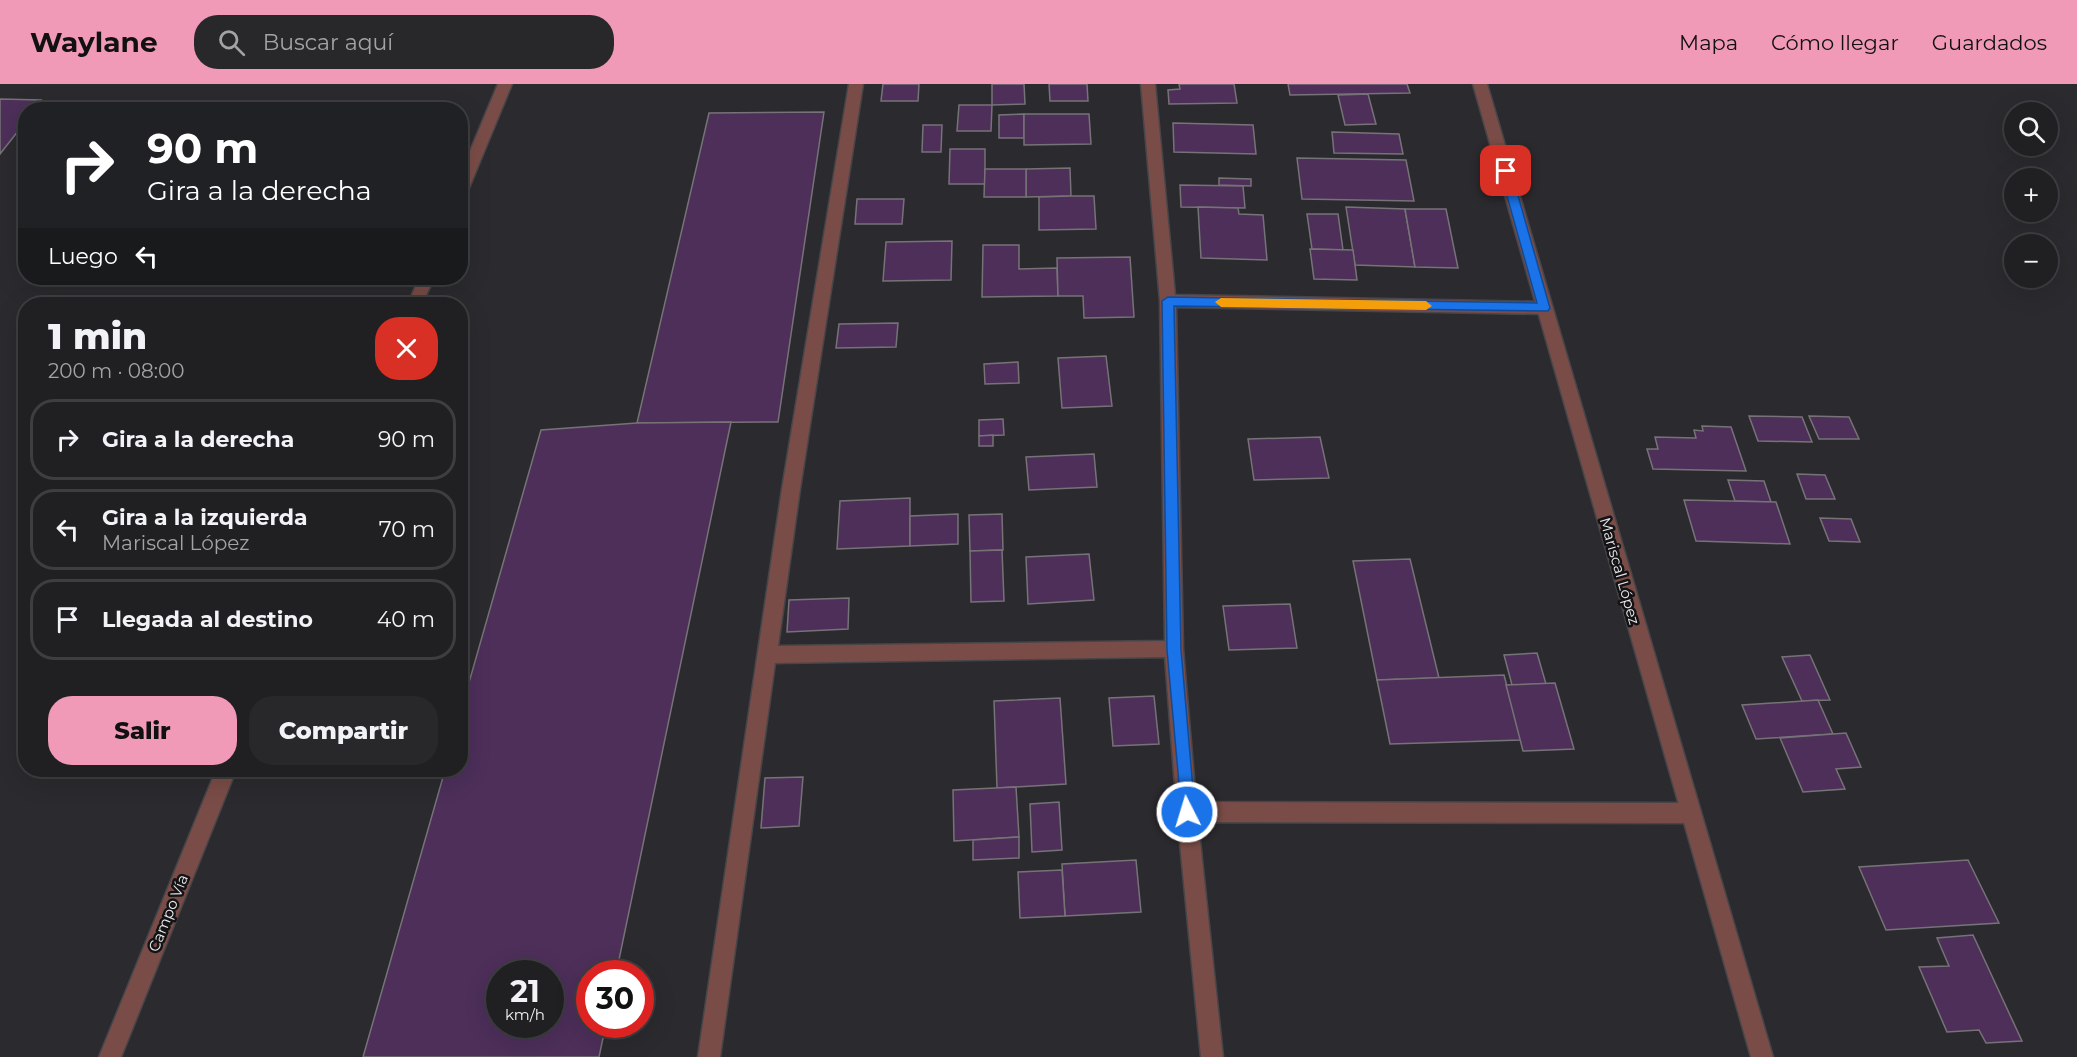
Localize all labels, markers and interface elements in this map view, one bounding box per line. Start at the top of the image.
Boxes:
search box [194,15,614,69]
text: Waylane [30,25,158,59]
icon: search [215,26,248,59]
text: Buscar aquí [263,29,393,56]
text: Mapa [1679,30,1738,55]
text: Cómo llegar [1771,30,1899,55]
text: Guardados [1932,30,2047,55]
map controls [2004,102,2058,288]
button: search [2004,102,2058,156]
text: 90 m [147,122,258,174]
icon: right [48,126,126,204]
pin [1480,145,1531,196]
icon: arrive [1489,154,1522,187]
button: + [2004,168,2058,222]
text: Gira a la derecha [147,174,372,207]
button: − [2004,234,2058,288]
icon: left [130,240,163,273]
text: Luego [48,243,118,270]
text: 1 min [48,314,147,358]
button: close [375,317,438,380]
text: 200 m · 08:00 [48,359,185,383]
icon: right [51,423,84,456]
text: Gira a la derecha [102,426,294,453]
text: 90 m [378,426,435,453]
text: Gira a la izquierda [102,504,308,531]
icon: left [51,513,84,546]
street label: Mariscal López [1596,515,1644,627]
text: 70 m [379,516,435,543]
text: Mariscal López [102,531,250,555]
icon: arrive [51,603,84,636]
text: Llegada al destino [102,606,313,633]
text: 40 m [377,606,435,633]
button: Salir [48,696,237,765]
button: Compartir [249,696,438,765]
position arrow [1155,780,1219,844]
street label: Campo Vía [144,871,192,955]
speed limit sign: 30 [576,960,654,1038]
text: 21 [510,973,540,1010]
text: km/h [505,1005,545,1024]

